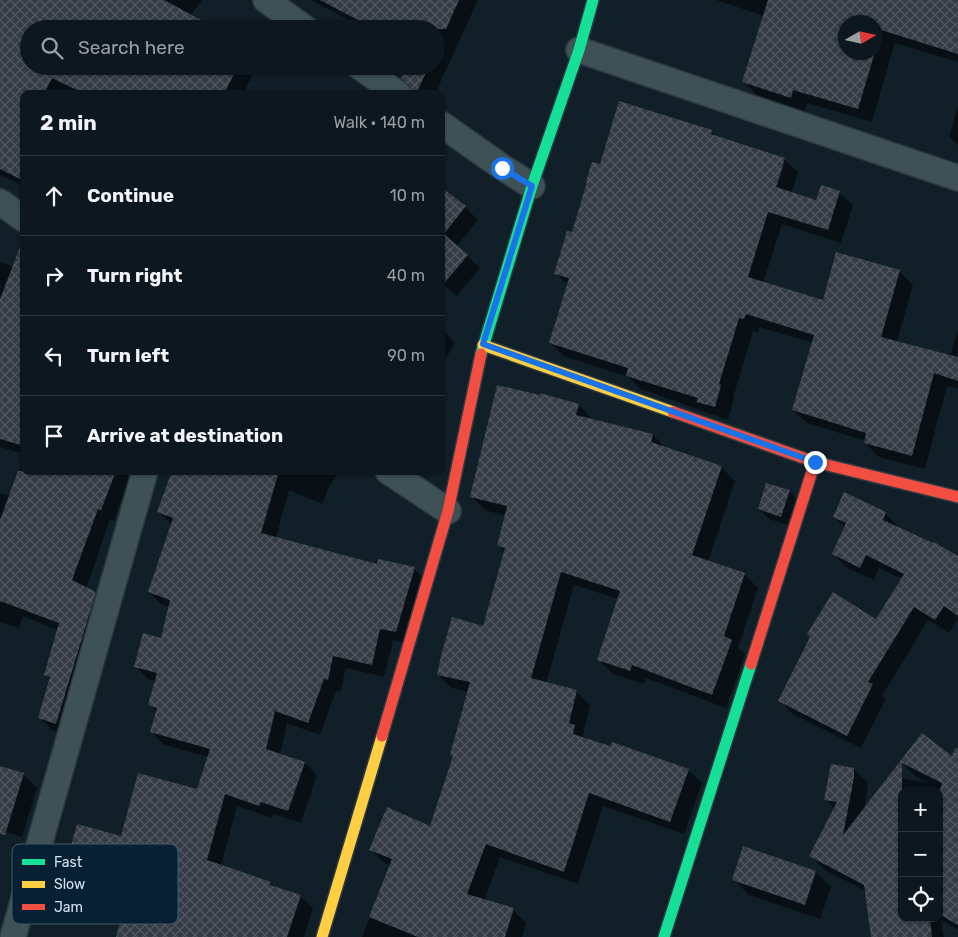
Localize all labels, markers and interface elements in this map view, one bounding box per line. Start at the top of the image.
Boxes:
north arrow [838,15,883,60]
search box [20,20,445,75]
icon: search [38,34,66,62]
text: Search here [78,36,185,59]
text: 2 min [40,110,97,135]
text: Walk · 140 m [334,113,425,132]
route start [491,157,514,180]
icon: ahead [40,182,68,210]
text: Continue [87,184,174,207]
text: 10 m [390,186,425,205]
icon: right [40,262,68,290]
text: Turn right [87,264,182,287]
text: 40 m [387,266,425,285]
icon: left [40,342,68,370]
text: Turn left [87,344,169,367]
text: 90 m [387,346,425,365]
icon: arrive [40,422,68,450]
text: Arrive at destination [87,424,283,447]
route end [804,451,827,474]
map controls [898,787,943,922]
button: + [898,787,943,832]
button: − [898,832,943,877]
legend [12,844,178,924]
text: Fast [54,854,83,871]
text: Slow [54,876,85,893]
button: locate [898,877,943,922]
text: Jam [54,899,83,916]

